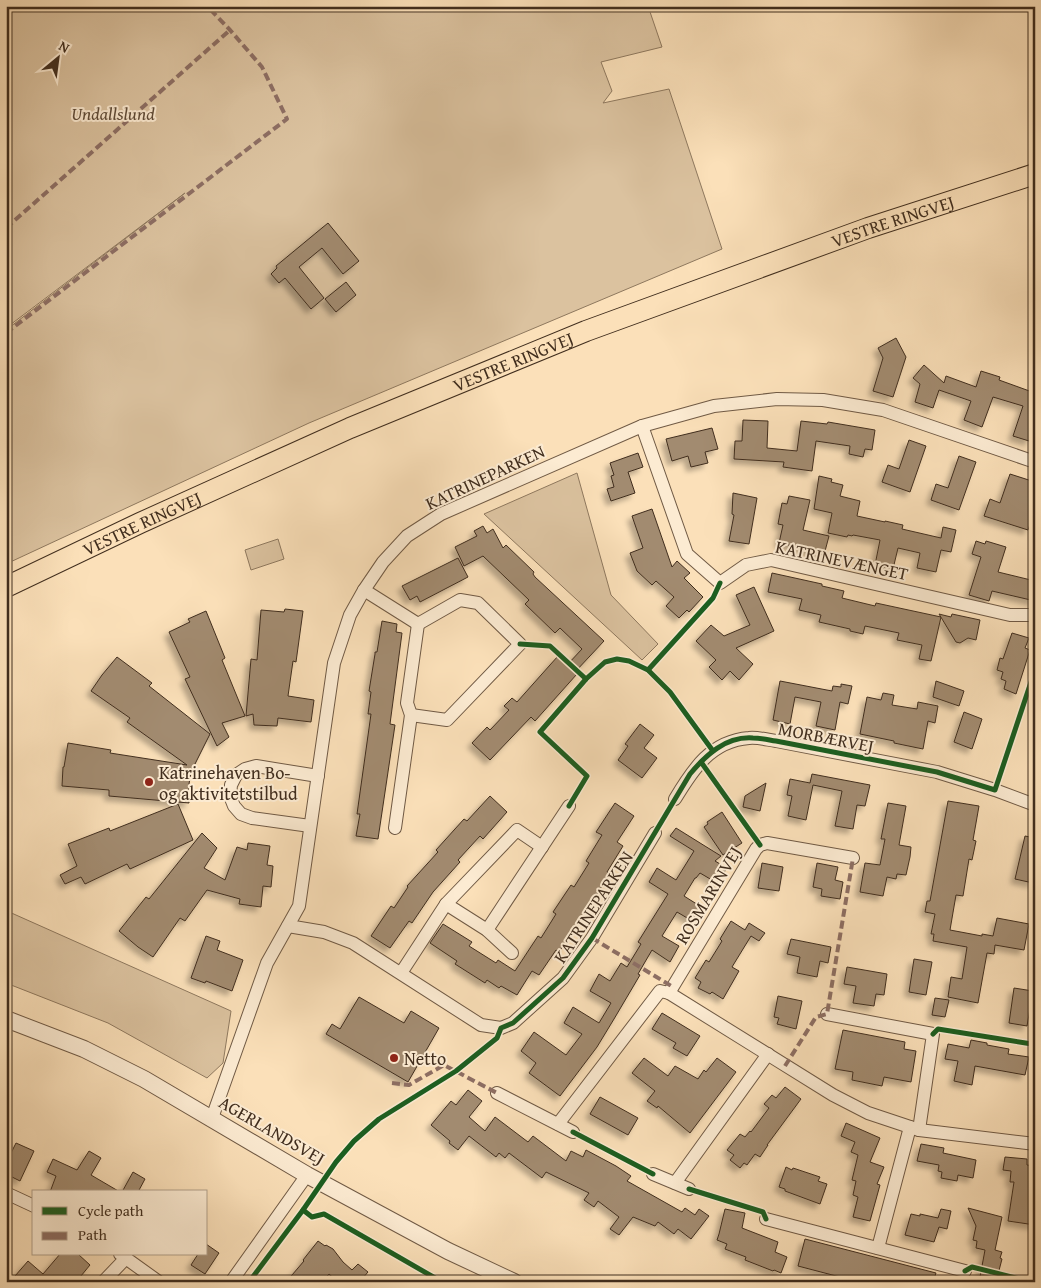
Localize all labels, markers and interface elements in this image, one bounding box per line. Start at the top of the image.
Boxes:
north arrow [32,32,82,82]
text: N [55,36,74,58]
park label: Undallslund [71,100,155,127]
street label: VESTRE RINGVEJ [827,187,958,254]
street label: VESTRE RINGVEJ [448,324,577,398]
street label: KATRINEPARKEN [421,437,549,516]
street label: VESTRE RINGVEJ [78,484,206,562]
street label: KATRINEVÆNGET [773,533,911,587]
street label: MORBÆRVEJ [776,715,876,760]
place label: Katrinehaven Bo- og aktivitetstilbud [159,759,298,807]
marker: Katrinehaven Bo- og aktivitetstilbud [143,776,155,788]
street label: ROSMARINVEJ [668,841,748,949]
street label: KATRINEPARKEN [547,845,640,968]
place label: Netto [404,1045,446,1072]
marker: Netto [388,1052,400,1064]
street label: AGERLANDSVEJ [214,1089,330,1171]
legend [32,1190,208,1256]
text: Cycle path [78,1200,144,1221]
text: Path [78,1224,107,1245]

